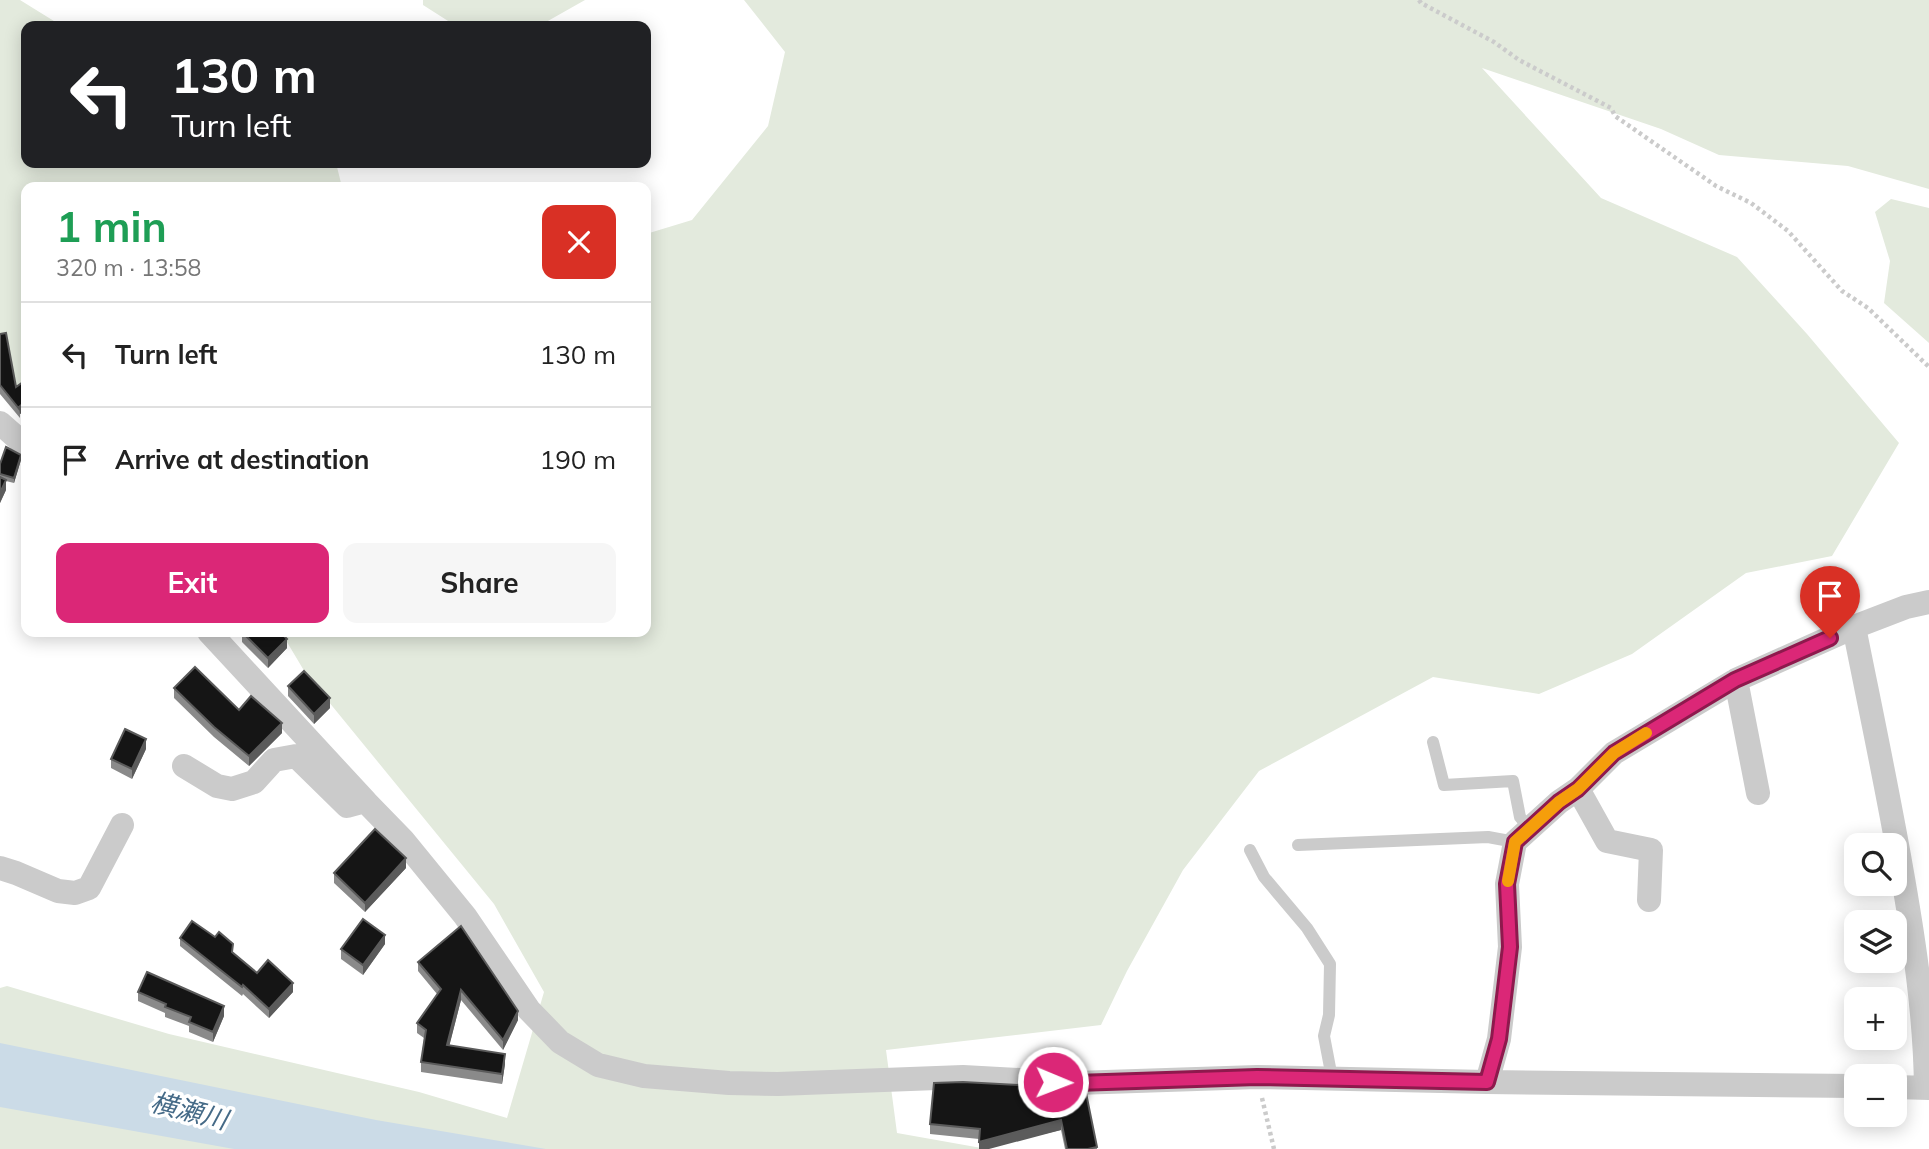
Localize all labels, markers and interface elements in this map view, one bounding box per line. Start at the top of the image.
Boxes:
text: 130 m [171,44,317,105]
icon: left [56,49,147,140]
text: Turn left [171,105,291,145]
text: 1 min [56,200,167,253]
button: close [542,205,616,279]
text: 320 m · 13:58 [56,253,201,282]
icon: left [56,336,94,374]
text: Turn left [115,338,217,371]
text: 130 m [540,338,616,371]
icon: arrive [56,441,94,479]
text: Arrive at destination [115,443,370,476]
text: 190 m [540,443,616,476]
button: Exit [56,543,329,623]
button: Share [343,543,616,623]
pin [1800,566,1860,638]
icon: arrive [1811,577,1849,615]
map controls [1844,833,1907,1127]
button: search [1844,833,1907,896]
button: layers [1844,910,1907,973]
button: + [1844,987,1907,1050]
position arrow [1016,1045,1090,1119]
button: − [1844,1064,1907,1127]
water label: 横瀬川 [147,1085,234,1137]

